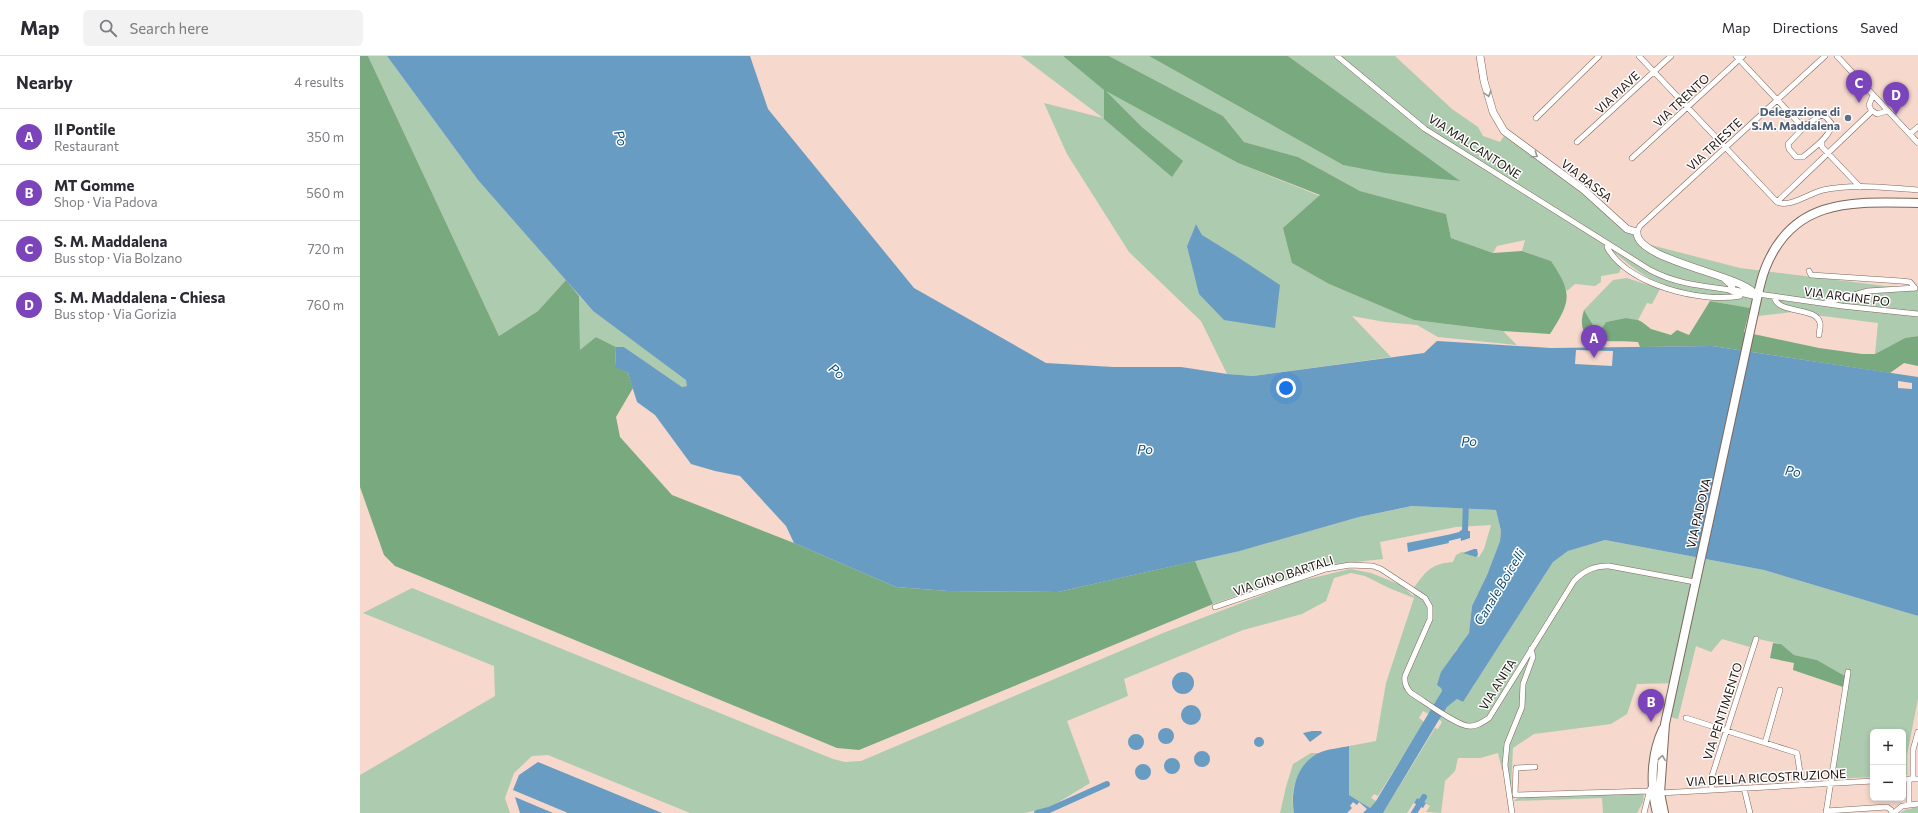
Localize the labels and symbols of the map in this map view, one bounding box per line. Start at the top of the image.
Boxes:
street label: VIA PIAVE [1592,68,1642,116]
street label: VIA TRENTO [1650,70,1712,129]
pin: C [1846,70,1872,103]
pin: D [1883,82,1909,115]
one-way arrow [1483,90,1492,97]
place label: Delegazione di S.M. Maddalena [1752,104,1840,132]
street label: VIA MALCANTONE [1426,111,1524,181]
marker: Delegazione di S.M. Maddalena [1843,113,1853,123]
street label: VIA TRIESTE [1684,115,1744,173]
water label: Po [611,128,631,148]
one-way arrow [1531,150,1538,158]
street label: VIA BASSA [1559,156,1615,204]
street label: VIA ARGINE PO [1803,284,1891,308]
pin: A [1581,325,1607,358]
water label: Po [826,360,848,382]
your location [1276,378,1296,398]
water label: Po [1461,433,1477,449]
water label: Po [1137,441,1153,457]
water label: Po [1784,462,1802,480]
street label: VIA PADOVA [1683,477,1713,549]
water label: Canale Boicelli [1470,546,1528,628]
street label: VIA GINO BARTALI [1231,552,1335,598]
street label: VIA ANITA [1476,656,1518,712]
street label: VIA PENTIMENTO [1700,660,1744,762]
pin: B [1638,689,1664,722]
one-way arrow [1657,755,1666,762]
street label: VIA DELLA RICOSTRUZIONE [1686,766,1846,788]

